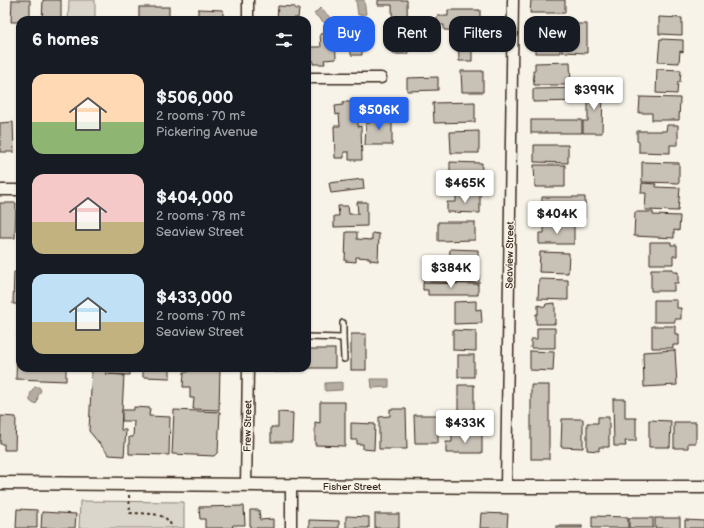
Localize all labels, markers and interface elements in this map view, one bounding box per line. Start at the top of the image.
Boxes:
chip: Buy [323,16,375,52]
chip: Rent [383,16,441,52]
chip: Filters [449,16,516,52]
chip: New [524,16,580,52]
icon: filters [273,29,295,51]
text: 6 homes [32,30,99,50]
pin: $399K [566,77,622,111]
text: $399K [574,82,614,98]
text: $506,000 [156,88,233,108]
icon: home [64,90,112,138]
pin: $506K [351,97,407,131]
text: $506K [359,102,399,118]
text: 2 rooms · 70 m² [156,108,246,124]
text: Pickering Avenue [156,124,258,140]
pin: $465K [437,170,493,204]
text: $465K [445,175,485,191]
text: $404,000 [156,188,233,208]
icon: home [64,190,112,238]
pin: $404K [529,201,585,235]
text: $404K [537,206,577,222]
text: 2 rooms · 78 m² [156,208,246,224]
street label: Seaview Street [503,221,517,289]
text: Seaview Street [156,224,244,240]
pin: $384K [423,255,479,289]
text: $384K [431,260,471,276]
text: $433,000 [156,288,233,308]
icon: home [64,290,112,338]
text: 2 rooms · 70 m² [156,308,246,324]
text: Seaview Street [156,324,244,340]
street label: Frew Street [242,400,254,452]
pin: $433K [437,410,493,444]
text: $433K [445,415,485,431]
street label: Fisher Street [323,481,381,493]

